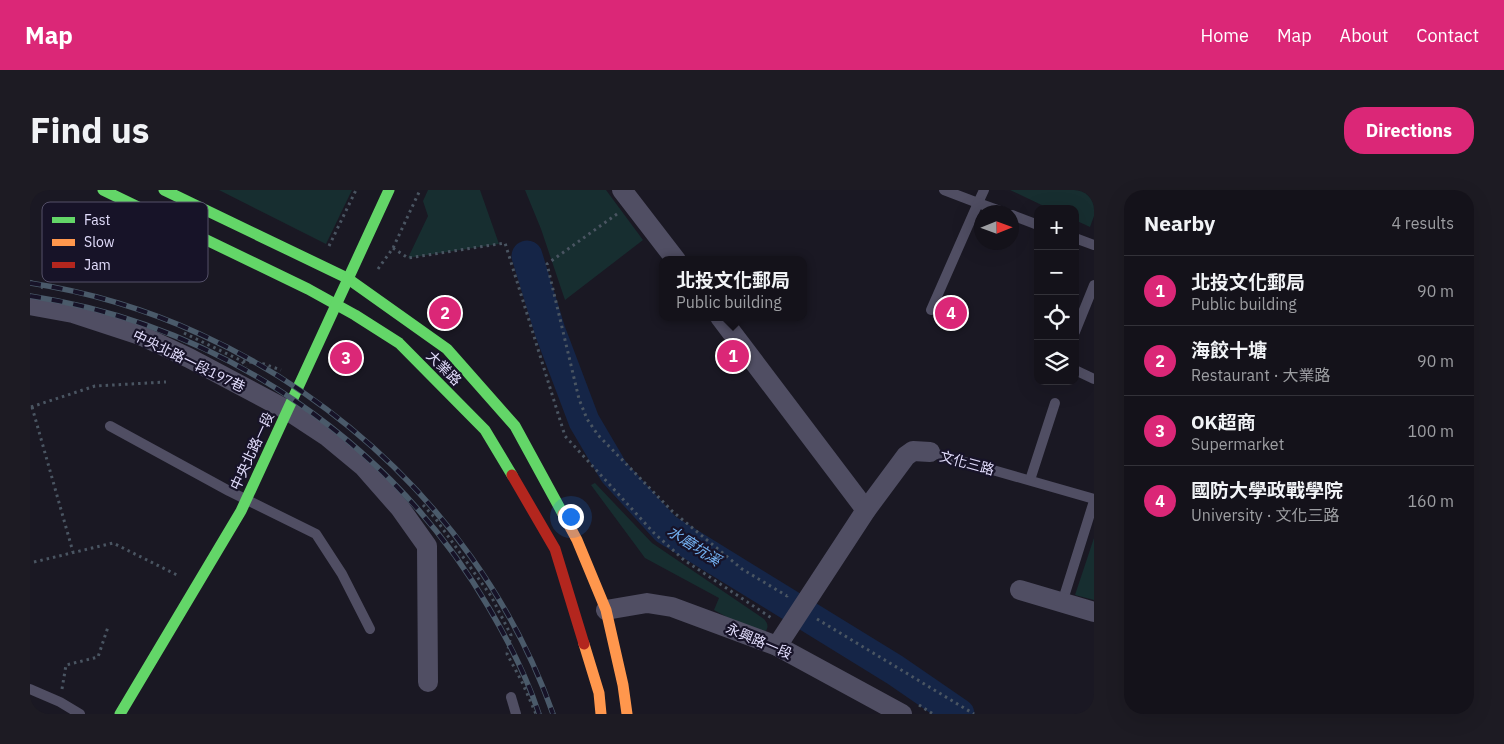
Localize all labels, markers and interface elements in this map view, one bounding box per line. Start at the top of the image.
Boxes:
text: Map [25,19,73,51]
text: Home [1201,24,1249,47]
text: Map [1277,24,1312,47]
text: About [1340,24,1388,47]
text: Contact [1416,24,1479,47]
text: Find us [30,107,149,153]
button: Directions [1344,107,1474,154]
legend [42,202,208,282]
north arrow [974,205,1019,250]
map controls [1034,205,1079,385]
button: + [1034,205,1079,250]
text: Nearby [1144,209,1215,237]
text: Fast [84,211,110,229]
text: 4 results [1391,213,1454,233]
text: Slow [84,233,115,251]
button: − [1034,250,1079,295]
text: Jam [84,256,111,274]
popup [659,256,807,321]
text: 北投文化郵局 [676,268,790,292]
text: 北投文化郵局 [1191,270,1305,294]
text: 1 [1155,281,1165,301]
text: 90 m [1417,281,1454,301]
text: Public building [676,292,782,312]
pin: 2 [429,294,461,332]
pin: 4 [935,294,967,332]
text: Public building [1191,294,1297,314]
button: locate [1034,295,1079,340]
street label: 中央北路一段197巷 [130,326,248,396]
pin: 1 [717,337,749,375]
text: 海餃十塘 [1191,338,1267,362]
pin: 3 [330,339,362,377]
button: layers [1034,340,1079,385]
street label: 大業路 [423,347,465,389]
text: 2 [1155,351,1165,371]
text: 90 m [1417,351,1454,371]
text: Restaurant · 大業路 [1191,365,1331,385]
street label: 中央北路一段 [226,409,278,493]
text: OK超商 [1191,410,1256,434]
text: 3 [1155,421,1165,441]
text: 100 m [1407,421,1454,441]
text: Supermarket [1191,434,1284,454]
street label: 文化三路 [938,447,996,479]
text: 國防大學政戰學院 [1191,478,1343,502]
text: 4 [1155,491,1165,511]
text: 160 m [1407,491,1454,511]
your location [558,504,584,530]
text: University · 文化三路 [1191,505,1340,525]
water label: 水磨坑溪 [664,521,726,571]
street label: 永興路一段 [723,619,795,663]

